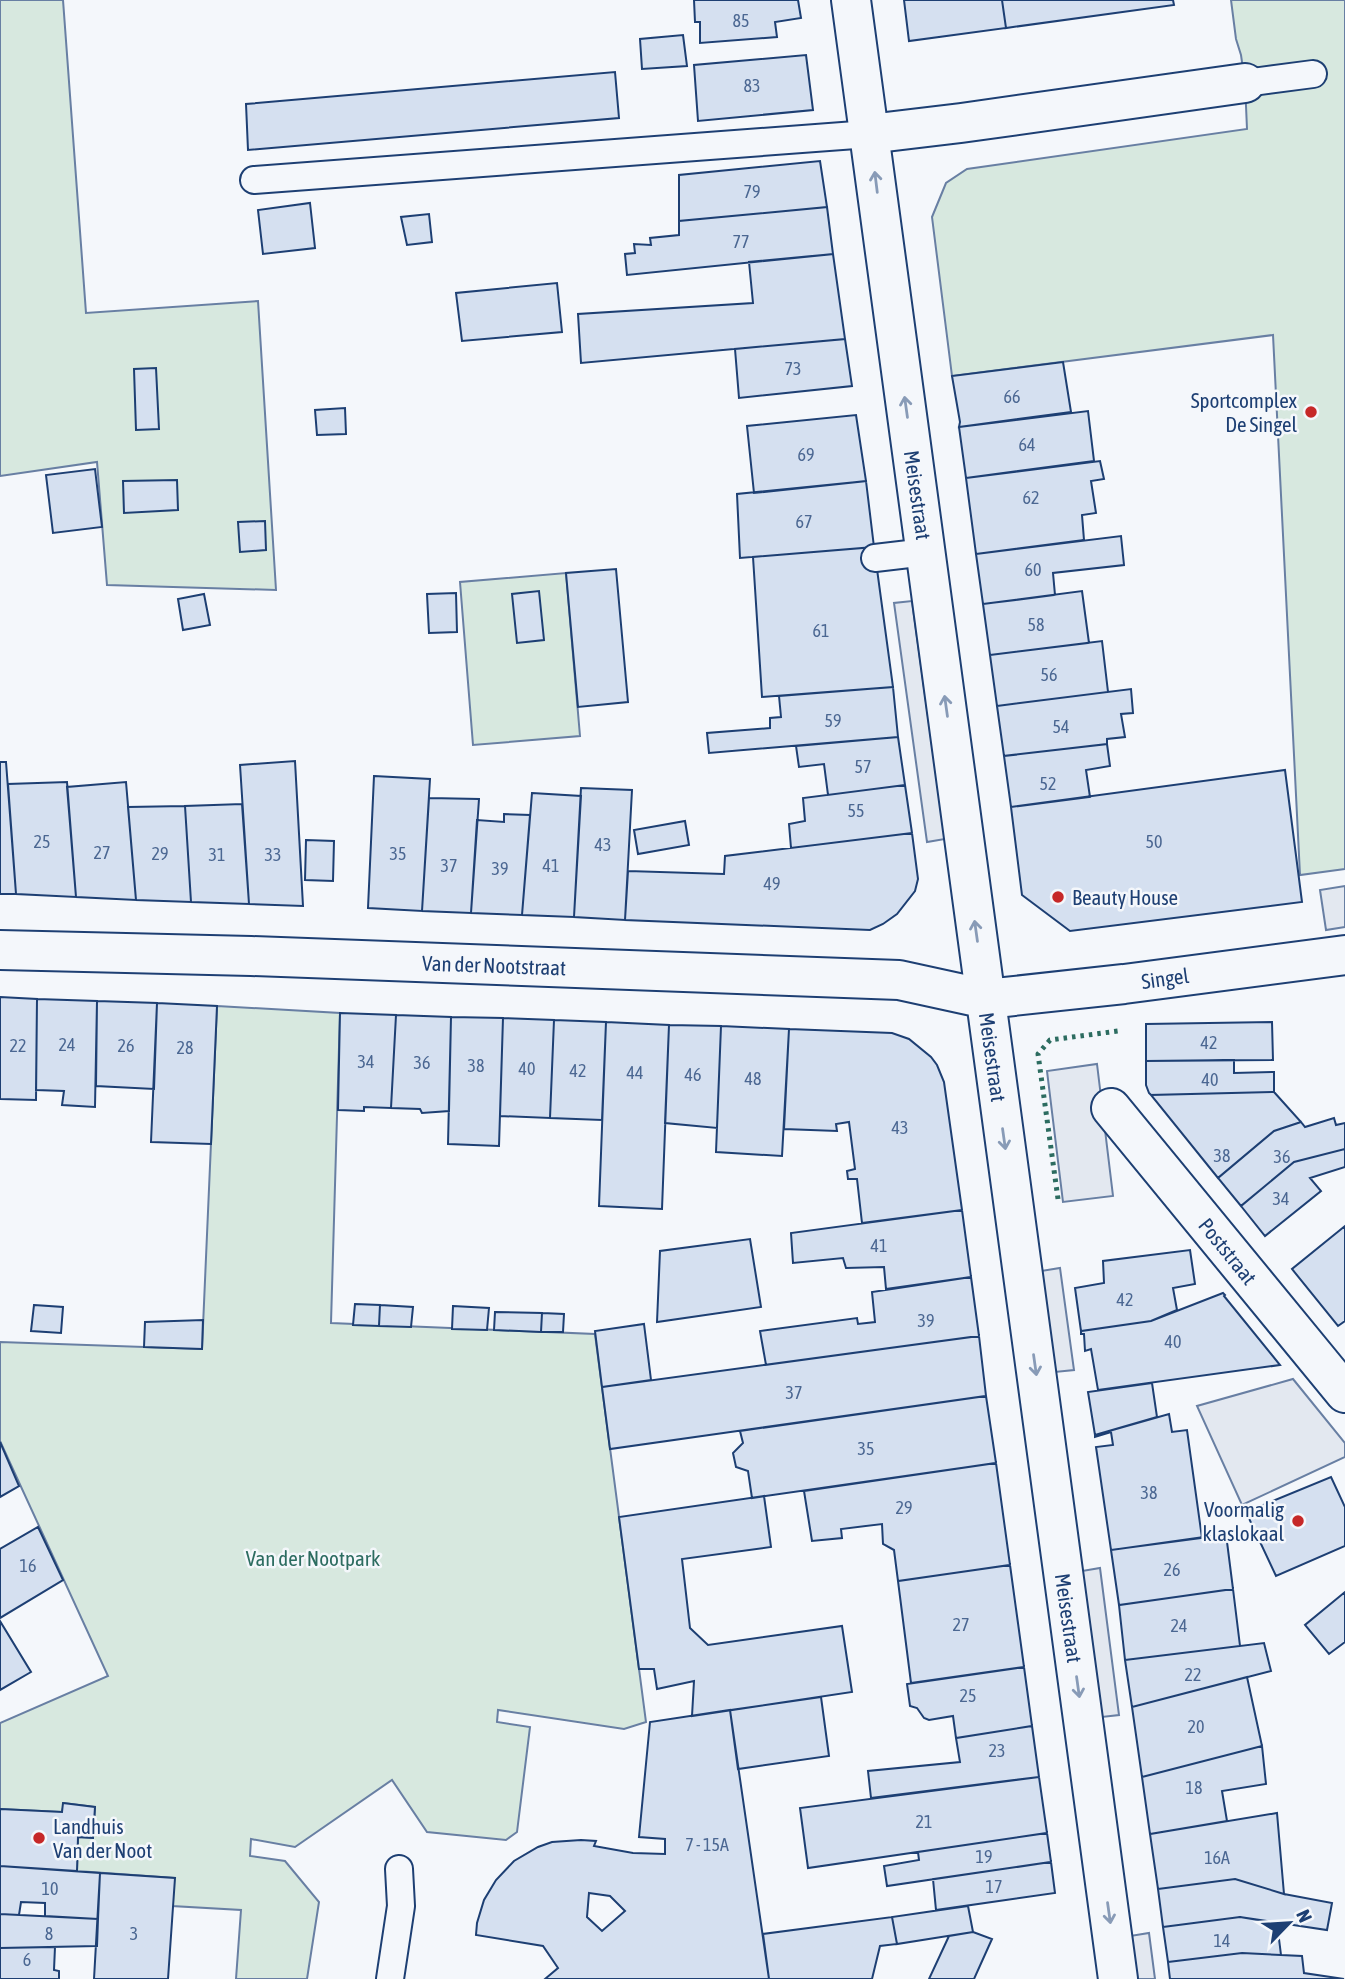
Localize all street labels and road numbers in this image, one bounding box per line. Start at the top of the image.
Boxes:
street label: Meisestraat [900,449,936,541]
street label: Van der Nootstraat [422,950,566,980]
street label: Singel [1140,963,1191,993]
street label: Meisestraat [975,1011,1011,1103]
street label: Poststraat [1194,1213,1262,1289]
street label: Meisestraat [1051,1572,1087,1664]

